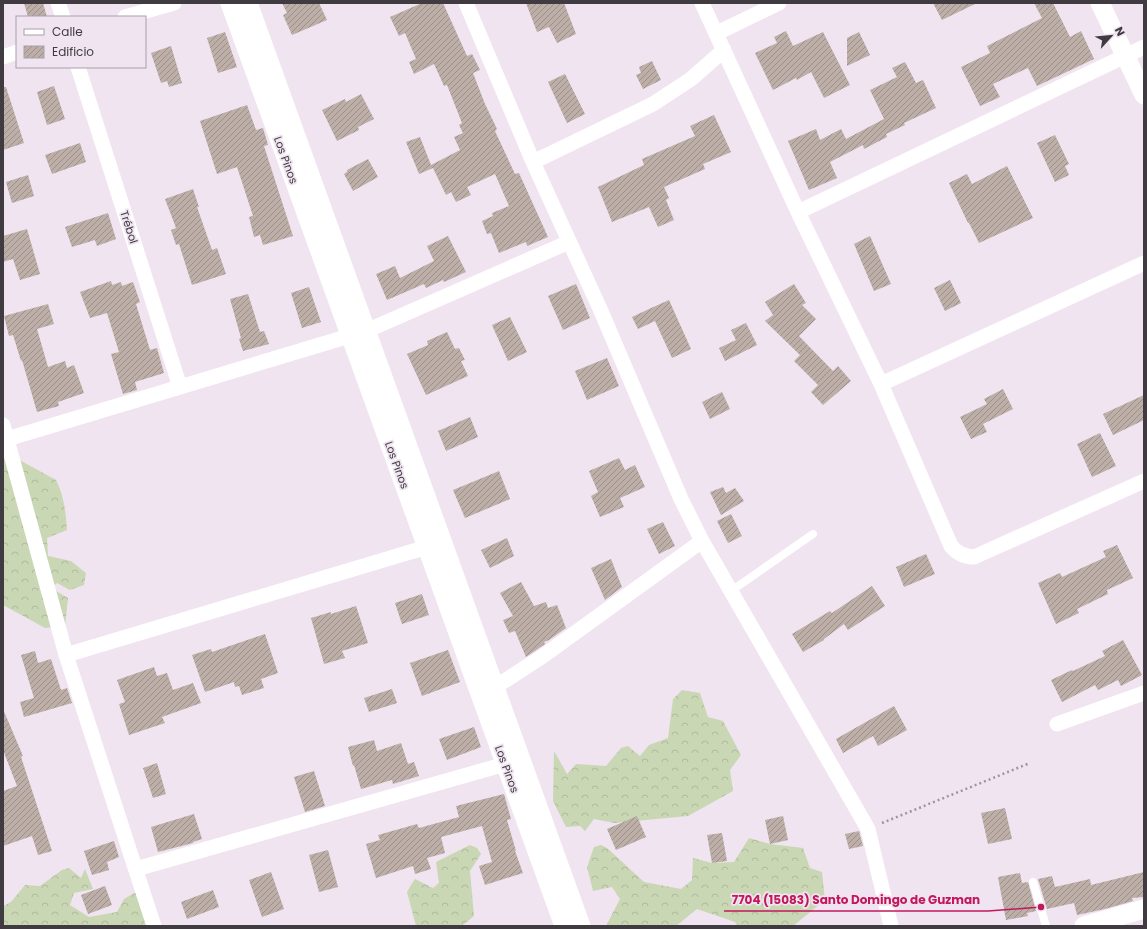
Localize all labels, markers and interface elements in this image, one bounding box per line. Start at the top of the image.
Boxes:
legend [16,16,146,68]
north arrow [1091,16,1131,56]
text: Calle [52,23,83,40]
text: N [1111,24,1129,39]
text: Edificio [52,43,94,60]
street label: Los Pinos [270,134,302,186]
street label: Trébol [116,208,142,246]
street label: Los Pinos [381,439,413,491]
street label: Los Pinos [491,743,523,795]
callout: 7704 (15083) Santo Domingo de Guzman [724,887,988,911]
text: 7704 (15083) Santo Domingo de Guzman [732,891,980,908]

